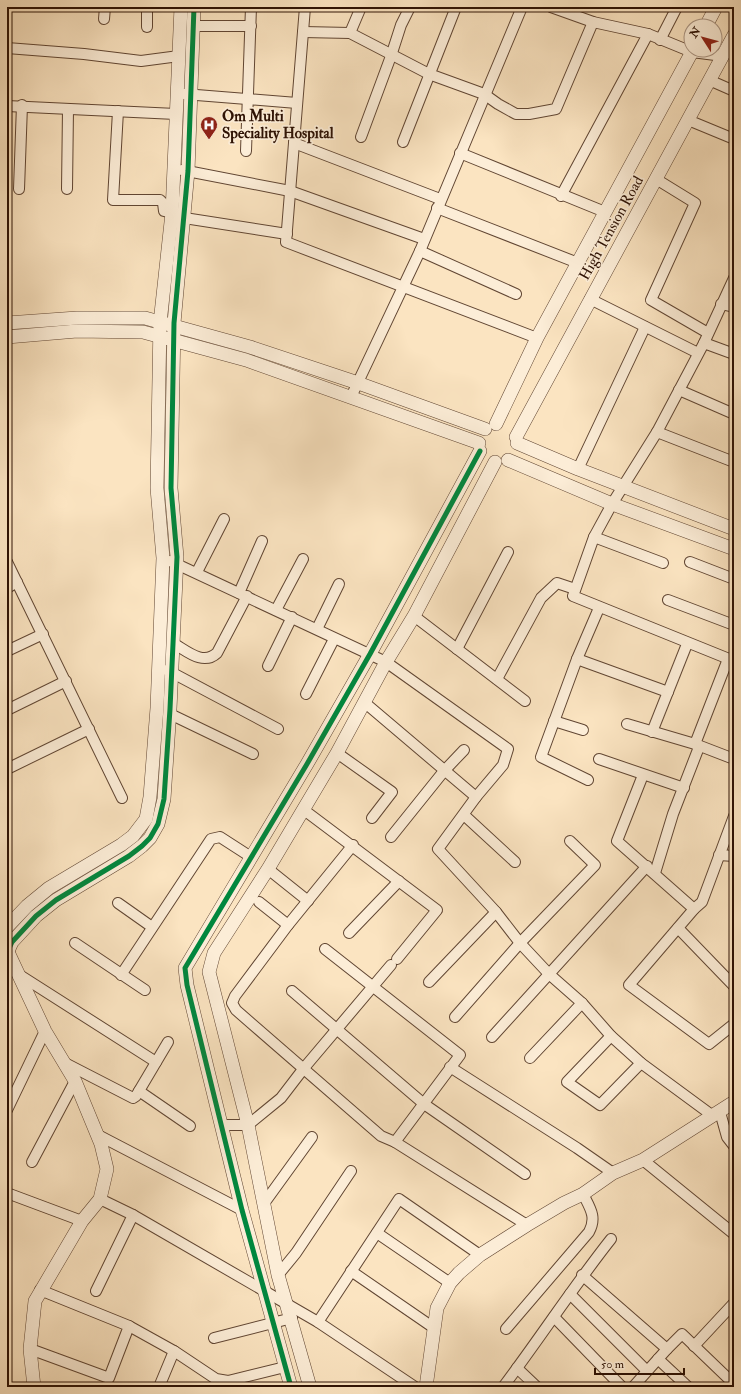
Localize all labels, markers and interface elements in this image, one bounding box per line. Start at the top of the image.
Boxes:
north arrow [683,18,723,58]
text: N [687,24,704,41]
place label: Om Multi Speciality Hospital [222,107,334,144]
hospital icon: Om Multi Speciality Hospital [199,115,219,140]
street label: High Tension Road [575,172,648,284]
scale bar [595,1350,684,1376]
text: 50 m [601,1357,625,1372]

